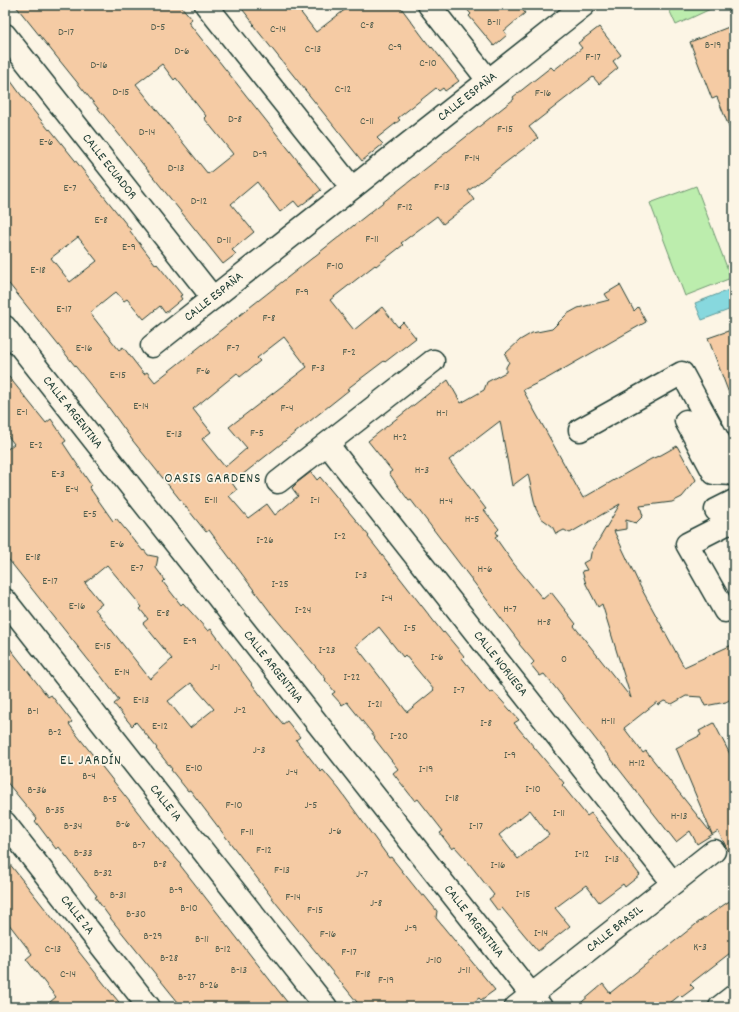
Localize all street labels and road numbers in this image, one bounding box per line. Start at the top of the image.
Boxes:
street label: CALLE ESPAÑA [434,68,501,126]
street label: CALLE ECUADOR [77,130,141,204]
street label: CALLE ESPAÑA [180,268,248,326]
street label: CALLE ARGENTINA [38,372,107,453]
street label: CALLE ARGENTINA [238,627,308,708]
street label: CALLE NORUEGA [468,627,532,701]
street label: CALLE 1A [145,781,186,826]
street label: CALLE ARGENTINA [439,881,508,962]
street label: CALLE 2A [55,891,99,939]
street label: CALLE BRASIL [582,900,648,957]

